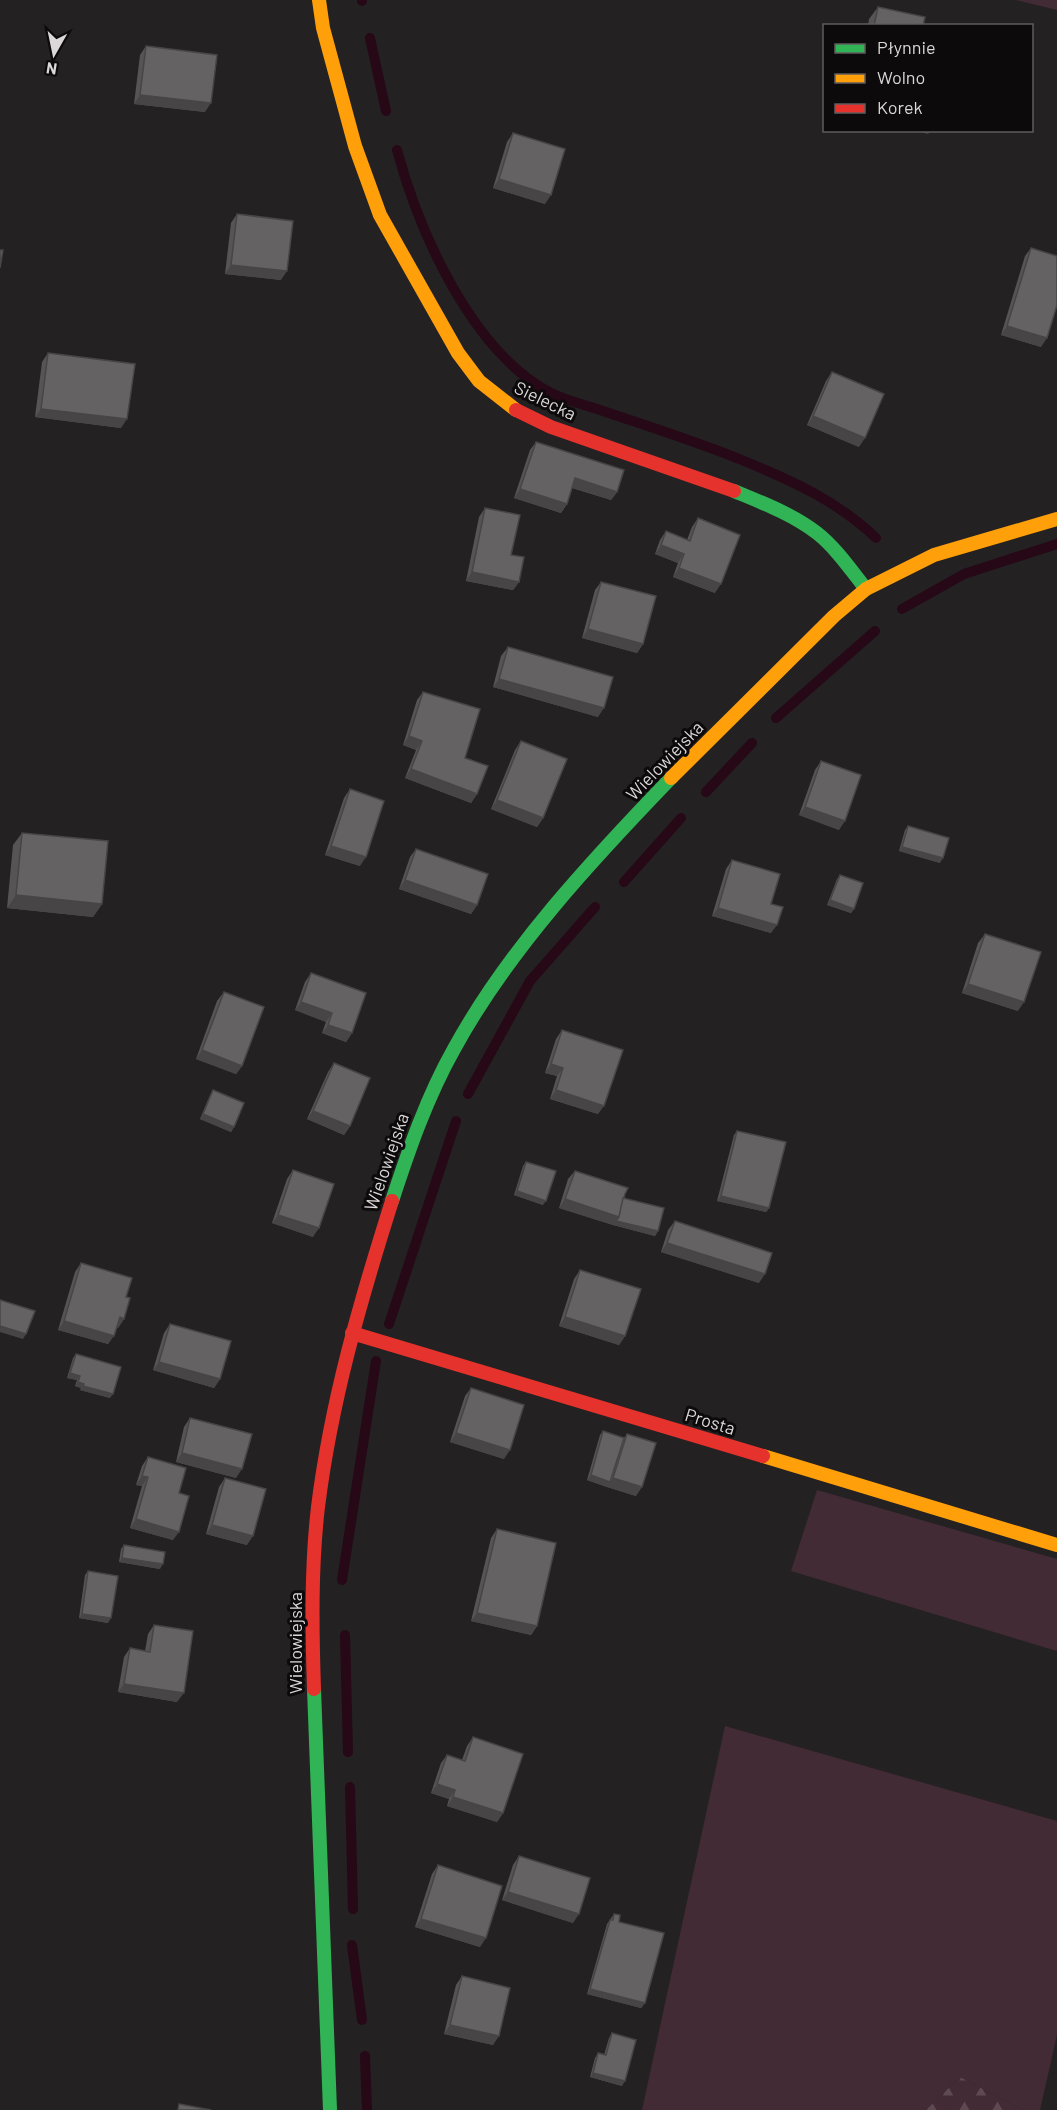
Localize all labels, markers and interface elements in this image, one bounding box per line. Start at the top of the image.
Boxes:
north arrow [24,24,84,84]
legend [823,24,1033,132]
text: Płynnie [877,36,936,58]
text: N [45,59,58,80]
text: Wolno [877,66,925,88]
text: Korek [877,96,923,118]
street label: Sielecka [511,376,580,424]
street label: Wielowiejska [621,716,708,805]
street label: Wielowiejska [359,1110,413,1213]
street label: Prosta [683,1403,738,1439]
street label: Wielowiejska [284,1592,306,1694]

